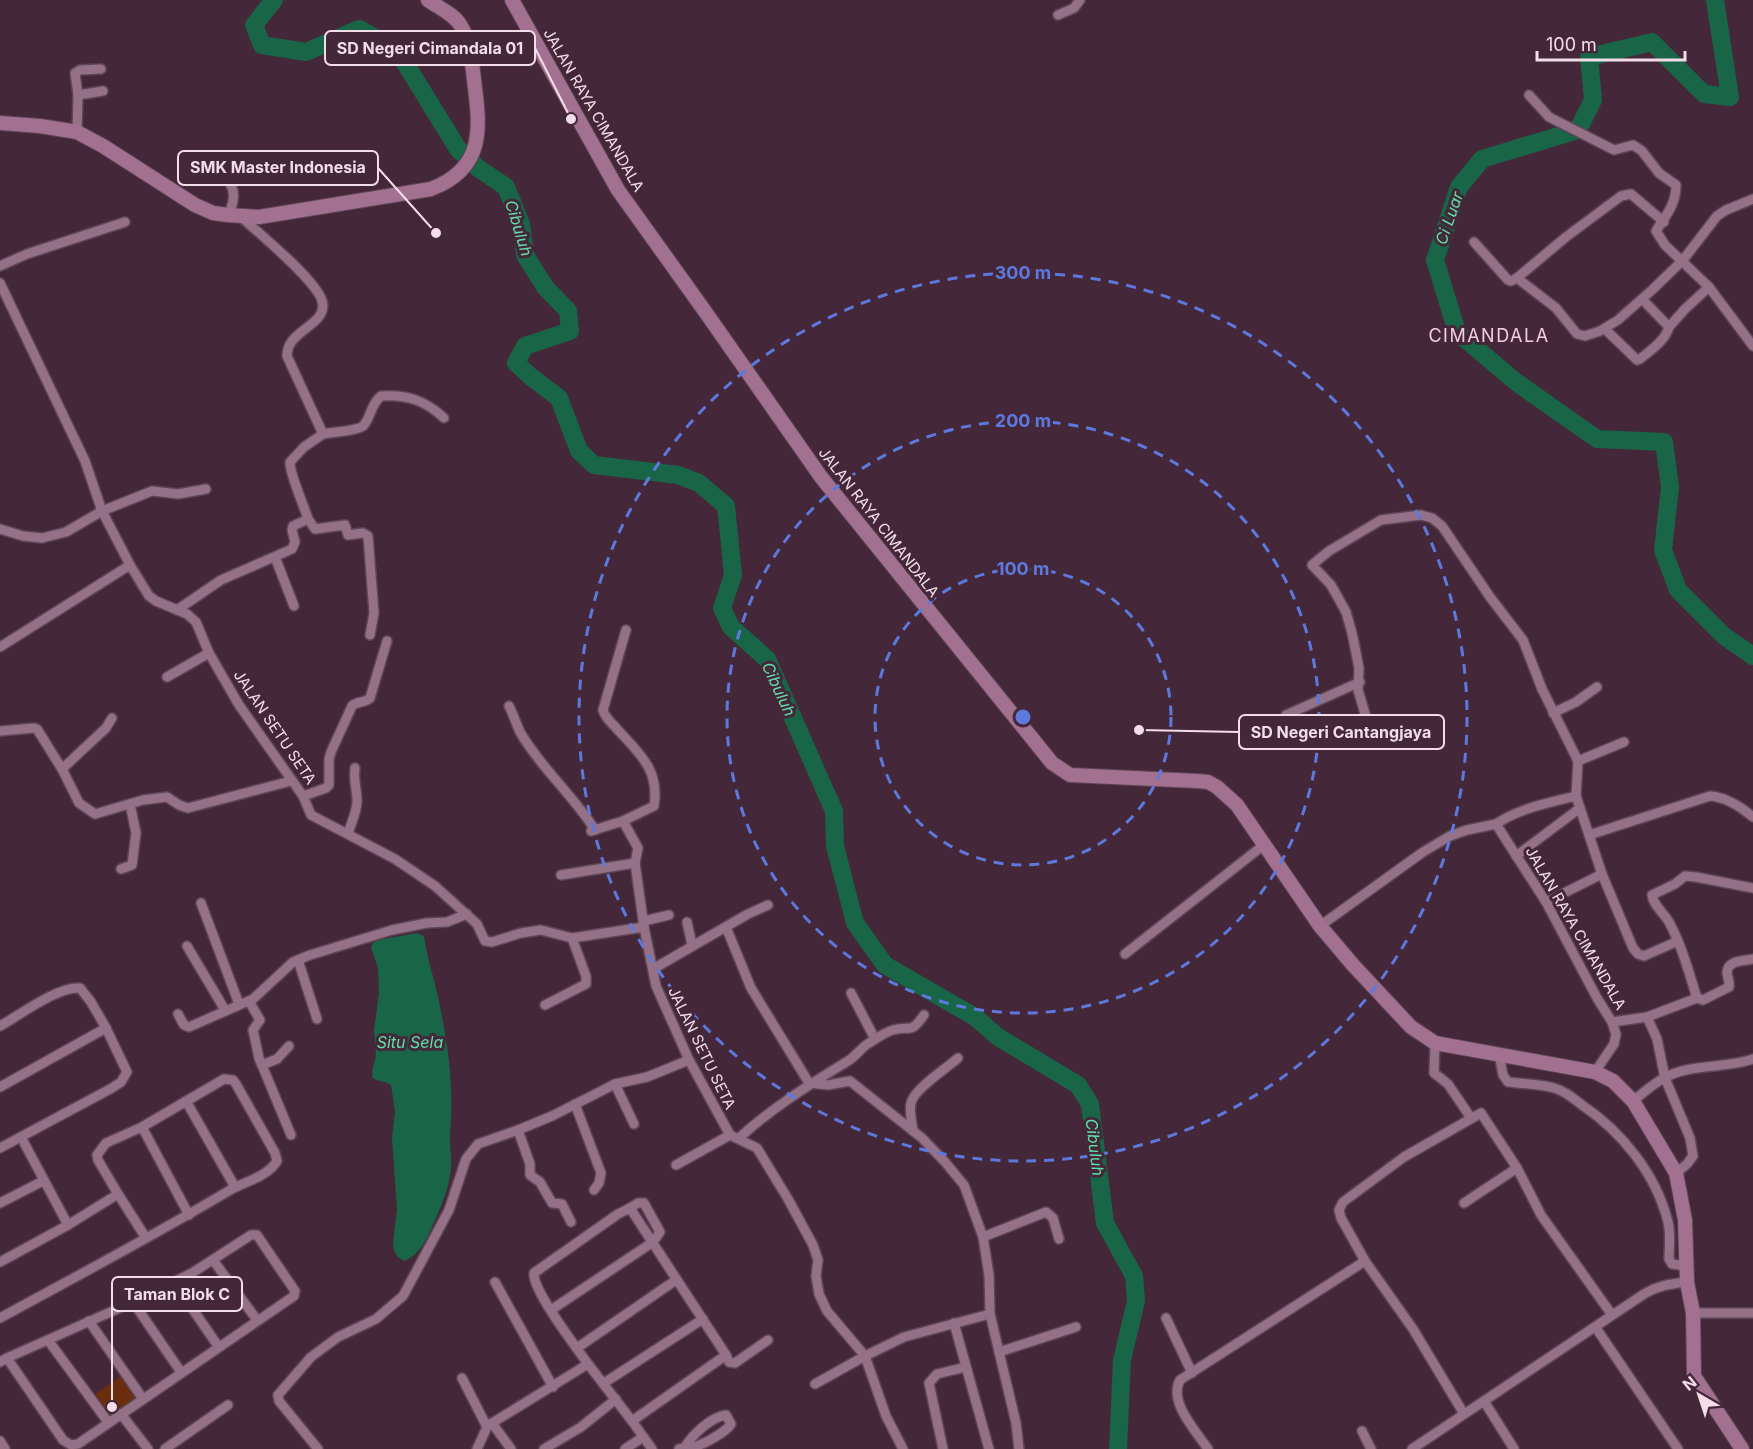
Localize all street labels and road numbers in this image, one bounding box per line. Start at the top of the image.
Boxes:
street label: JALAN RAYA CIMANDALA [539,25,649,195]
street label: JALAN RAYA CIMANDALA [815,443,943,601]
street label: JALAN SETU SETA [230,666,320,788]
street label: JALAN RAYA CIMANDALA [1521,843,1631,1013]
street label: JALAN SETU SETA [664,984,740,1112]

